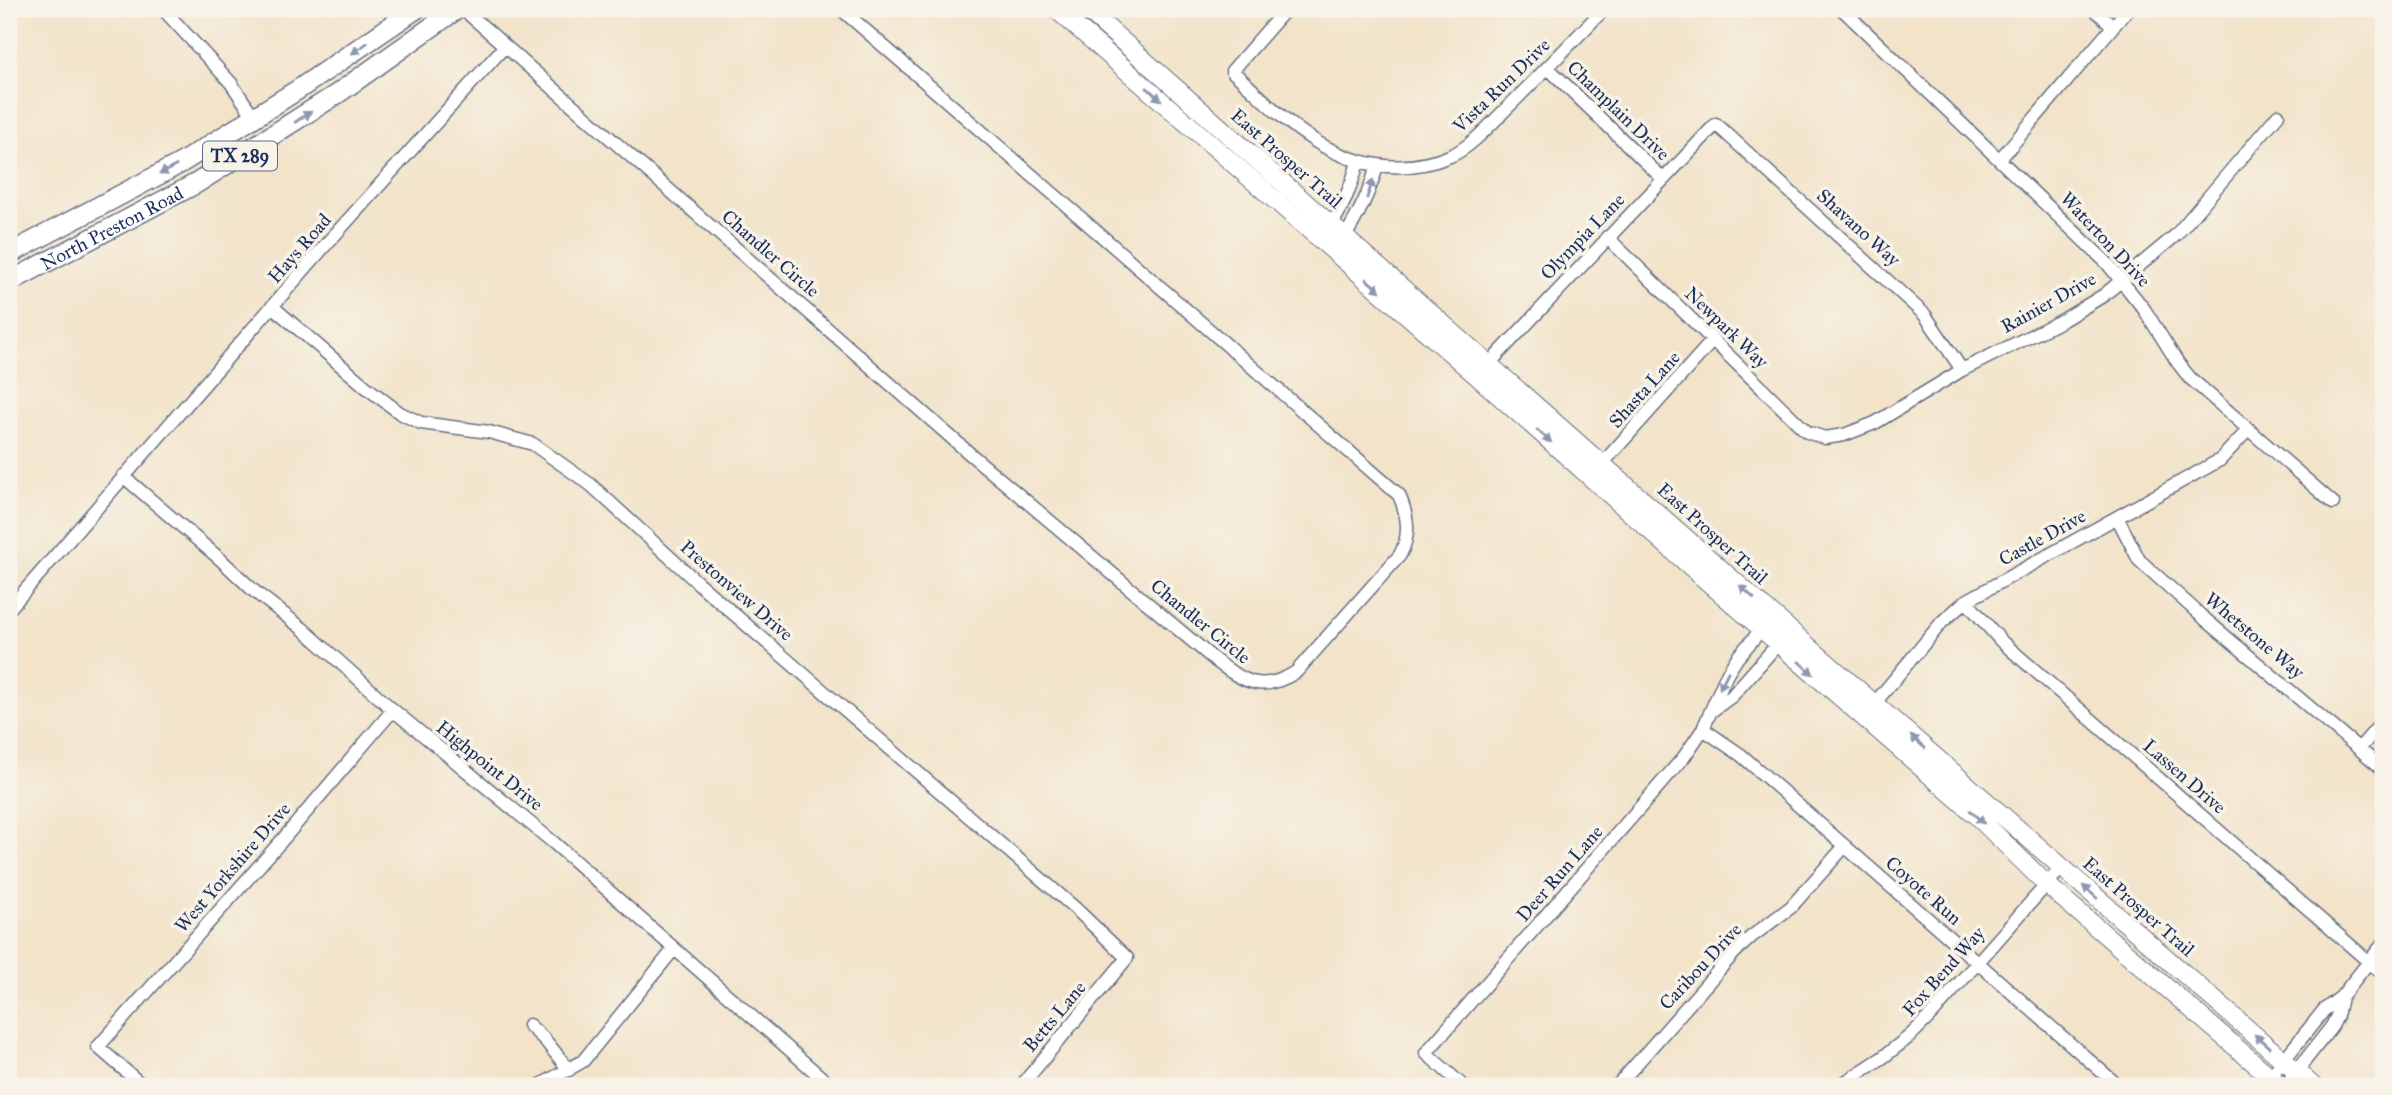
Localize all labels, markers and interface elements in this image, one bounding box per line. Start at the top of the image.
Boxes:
street label: Vista Run Drive [1447,33,1555,138]
one-way arrow [351,41,369,55]
street label: Champlain Drive [1563,56,1675,165]
one-way arrow [1145,86,1163,102]
street label: East Prosper Trail [1226,104,1348,214]
one-way arrow [293,110,313,123]
road number: TX 289 [203,141,277,170]
one-way arrow [158,164,178,175]
one-way arrow [1365,178,1376,199]
street label: North Preston Road [37,181,188,275]
street label: Shavano Way [1812,184,1906,272]
street label: Waterton Drive [2056,187,2156,292]
street label: Olympia Lane [1535,188,1629,284]
street label: Chandler Circle [717,205,824,302]
street label: Hays Road [263,208,336,288]
street label: Rainier Drive [1997,267,2100,338]
one-way arrow [1364,277,1382,293]
street label: Newpark Way [1680,282,1774,374]
street label: Shasta Lane [1604,346,1685,433]
one-way arrow [1535,427,1552,443]
street label: East Prosper Trail [1653,478,1773,590]
street label: Castle Drive [1995,504,2090,571]
street label: Prestonview Drive [676,535,798,646]
street label: Chandler Circle [1146,574,1255,669]
one-way arrow [1739,585,1756,601]
street label: Whetstone Way [2200,587,2310,684]
one-way arrow [1797,660,1814,675]
one-way arrow [1719,670,1730,690]
street label: Highpoint Drive [431,715,548,816]
street label: Lassen Drive [2139,734,2231,819]
one-way arrow [1910,735,1927,750]
street label: West Yorkshire Drive [170,798,295,937]
one-way arrow [1968,809,1985,825]
street label: Deer Run Lane [1511,820,1607,926]
street label: Coyote Run [1881,851,1966,930]
street label: East Prosper Trail [2078,852,2200,962]
one-way arrow [2081,884,2099,900]
street label: Caribou Drive [1654,918,1746,1015]
street label: Fox Bend Way [1897,921,1990,1021]
street label: Betts Lane [1018,976,1091,1056]
one-way arrow [2253,1034,2270,1049]

